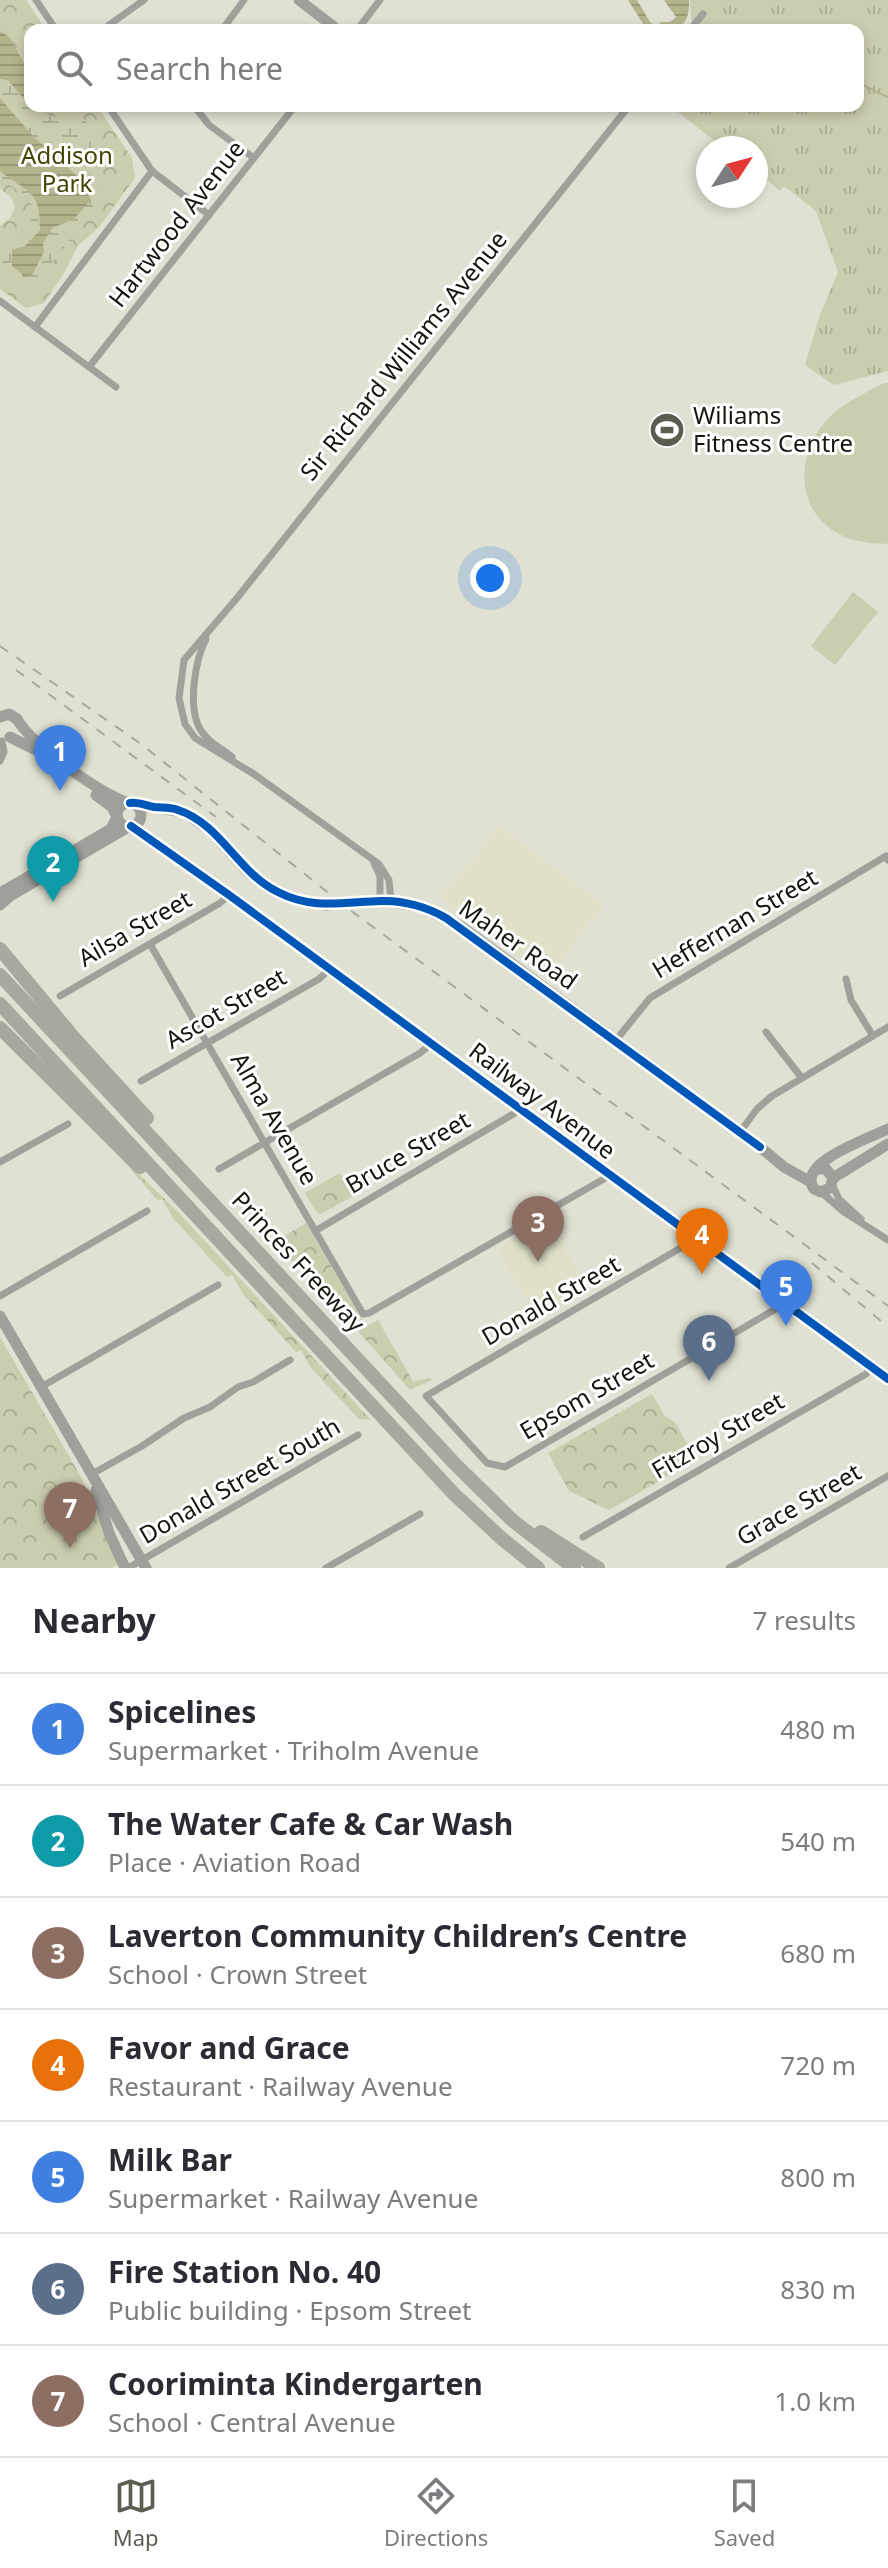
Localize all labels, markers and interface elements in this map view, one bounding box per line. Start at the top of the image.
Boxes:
search box [24,24,864,112]
icon: search [52,46,96,90]
text: Search here [116,48,283,89]
street label: Hartwood Avenue [100,133,251,313]
north arrow [696,136,768,208]
park label: Addison Park [21,138,113,199]
street label: Sir Richard Williams Avenue [292,223,514,487]
place label: Wiliams Fitness Centre [693,398,853,459]
sports icon: Wiliams Fitness Centre [648,411,686,449]
your location [470,558,510,598]
pin: 1 [34,725,86,791]
pin: 2 [27,836,79,902]
street label: Heffernan Street [645,860,823,985]
street label: Ailsa Street [71,882,197,973]
street label: Maher Road [453,891,585,997]
street label: Ascot Street [159,960,292,1056]
street label: Railway Avenue [463,1034,623,1166]
street label: Alma Avenue [224,1046,327,1191]
street label: Bruce Street [339,1103,476,1201]
street label: Princes Freeway [225,1183,374,1339]
pin: 3 [512,1196,564,1262]
pin: 4 [676,1208,728,1274]
street label: Donald Street [475,1247,626,1353]
pin: 5 [760,1260,812,1326]
pin: 6 [683,1315,735,1381]
street label: Epsom Street [513,1343,660,1446]
street label: Fitzroy Street [645,1383,790,1486]
street label: Donald Street South [133,1409,346,1551]
street label: Grace Street [730,1455,867,1553]
pin: 7 [44,1482,96,1548]
text: Nearby [32,1597,156,1643]
text: 7 results [752,1602,856,1638]
text: Spicelines [108,1691,256,1732]
text: 1 [51,1711,65,1747]
text: 480 m [780,1711,856,1747]
text: Supermarket · Triholm Avenue [108,1732,479,1768]
text: The Water Cafe & Car Wash [108,1803,513,1844]
text: 2 [51,1823,65,1859]
text: 540 m [780,1823,856,1859]
text: Place · Aviation Road [108,1844,361,1880]
text: Laverton Community Children’s Centre [108,1915,687,1956]
text: 3 [51,1935,65,1971]
text: 680 m [780,1935,856,1971]
text: School · Crown Street [108,1956,367,1992]
text: Favor and Grace [108,2027,350,2068]
text: 4 [51,2047,65,2083]
text: 720 m [780,2047,856,2083]
text: Restaurant · Railway Avenue [108,2068,453,2104]
text: Milk Bar [108,2139,232,2180]
text: 5 [51,2159,65,2195]
text: 800 m [780,2159,856,2195]
text: Supermarket · Railway Avenue [108,2180,478,2216]
text: Fire Station No. 40 [108,2251,381,2292]
text: 6 [51,2271,65,2307]
text: 830 m [780,2271,856,2307]
text: Public building · Epsom Street [108,2292,471,2328]
text: Cooriminta Kindergarten [108,2363,483,2404]
text: 7 [51,2383,65,2419]
text: 1.0 km [774,2383,856,2419]
text: School · Central Avenue [108,2404,396,2440]
tab: Map [113,2474,159,2552]
tab: Directions [384,2474,488,2552]
tab: Saved [714,2474,775,2552]

